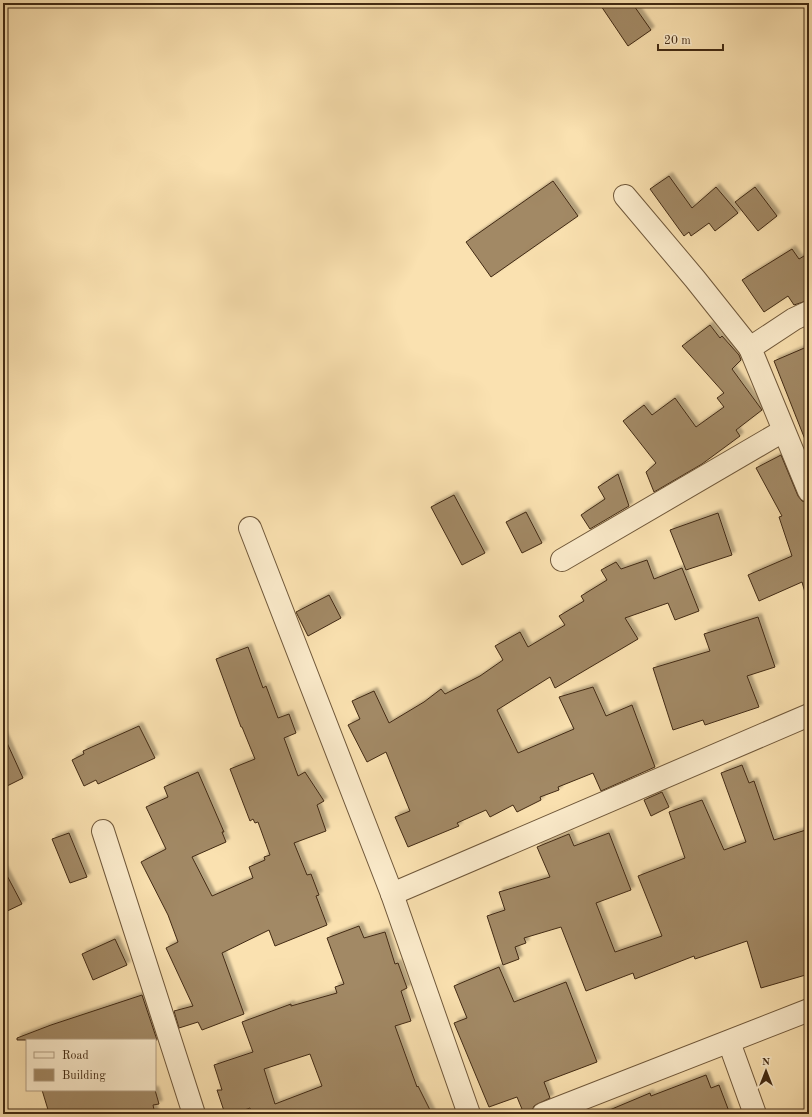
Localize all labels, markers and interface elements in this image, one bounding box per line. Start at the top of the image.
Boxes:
scale bar [658,26,723,52]
text: 20 m [664,35,691,47]
legend [26,1039,156,1091]
text: Road [62,1050,89,1062]
north arrow [746,1051,786,1091]
text: N [762,1057,771,1068]
text: Building [62,1070,106,1082]

